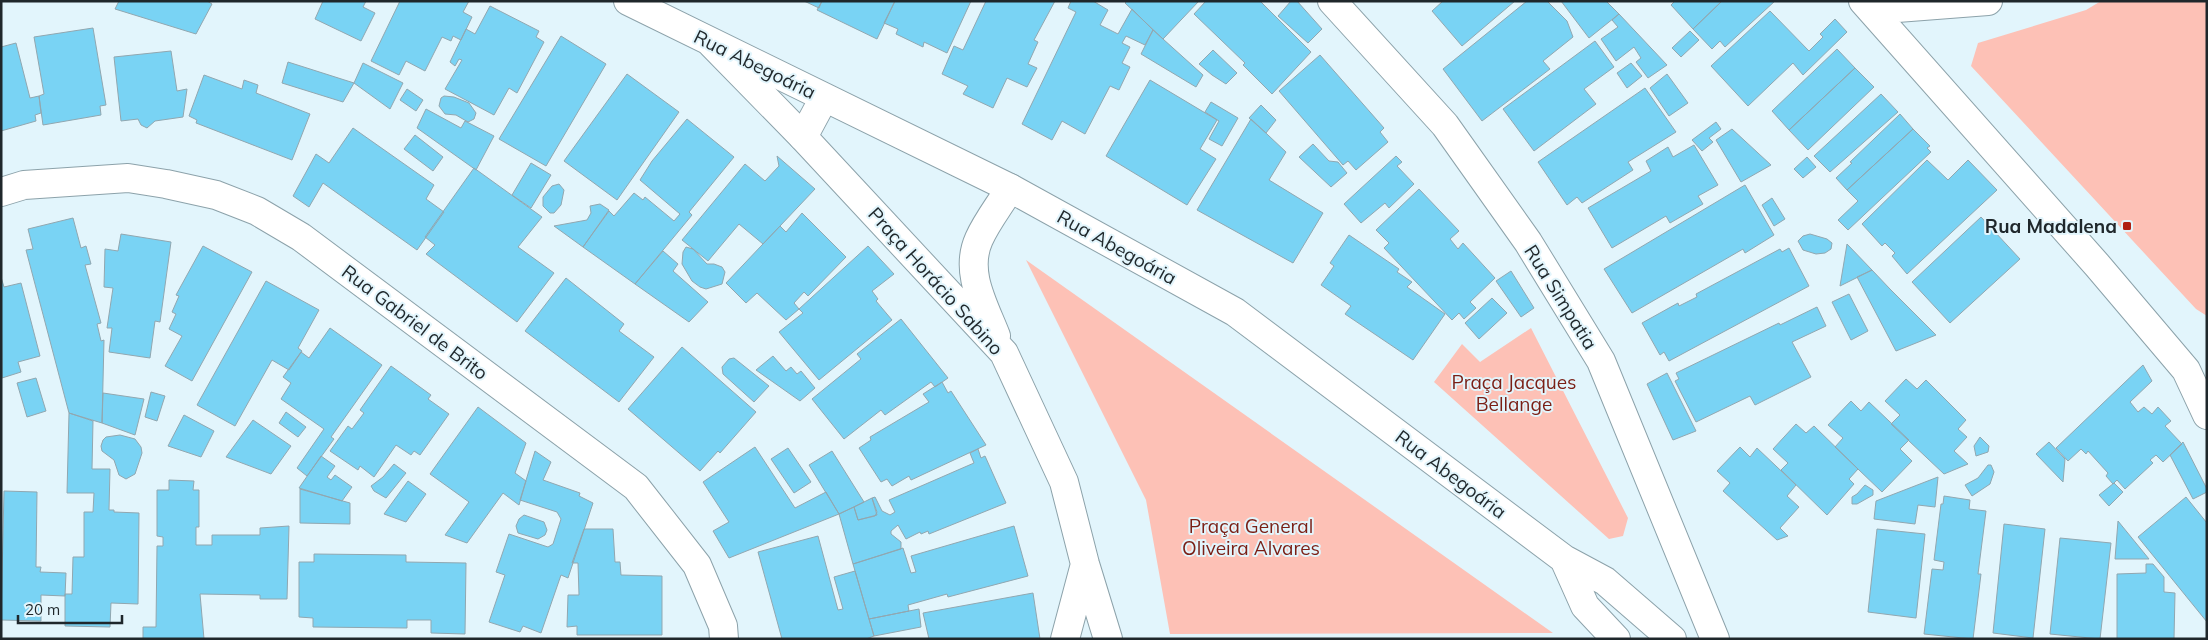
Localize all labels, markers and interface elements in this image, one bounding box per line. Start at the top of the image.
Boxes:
street label: Rua Abegoária [690,24,820,104]
street label: Praça Horácio Sabino [863,202,1009,360]
street label: Rua Abegoária [1053,204,1181,290]
place label: Rua Madalena [1985,214,2117,238]
marker: Rua Madalena [2121,220,2133,232]
street label: Rua Simpatia [1519,240,1603,354]
street label: Rua Gabriel de Brito [337,259,493,385]
park label: Praça Jacques Bellange [1451,370,1577,416]
street label: Rua Abegoária [1391,424,1511,524]
park label: Praça General Oliveira Alvares [1182,514,1320,560]
scale bar [18,592,121,624]
text: 20 m [25,600,60,619]

